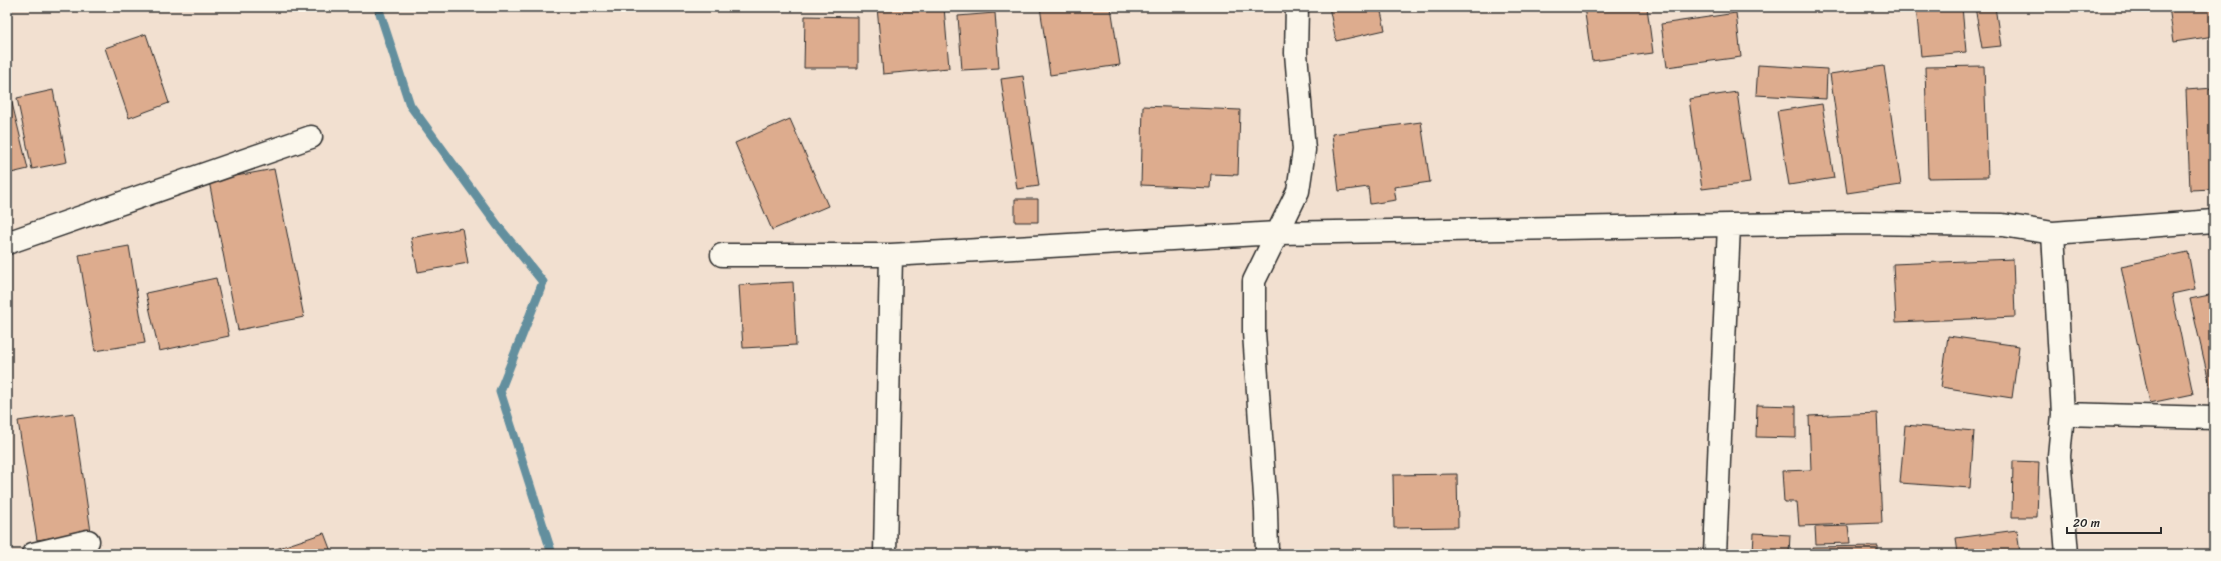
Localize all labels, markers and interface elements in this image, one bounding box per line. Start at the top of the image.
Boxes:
scale bar [2067,509,2161,535]
text: 20 m [2073,512,2100,534]

